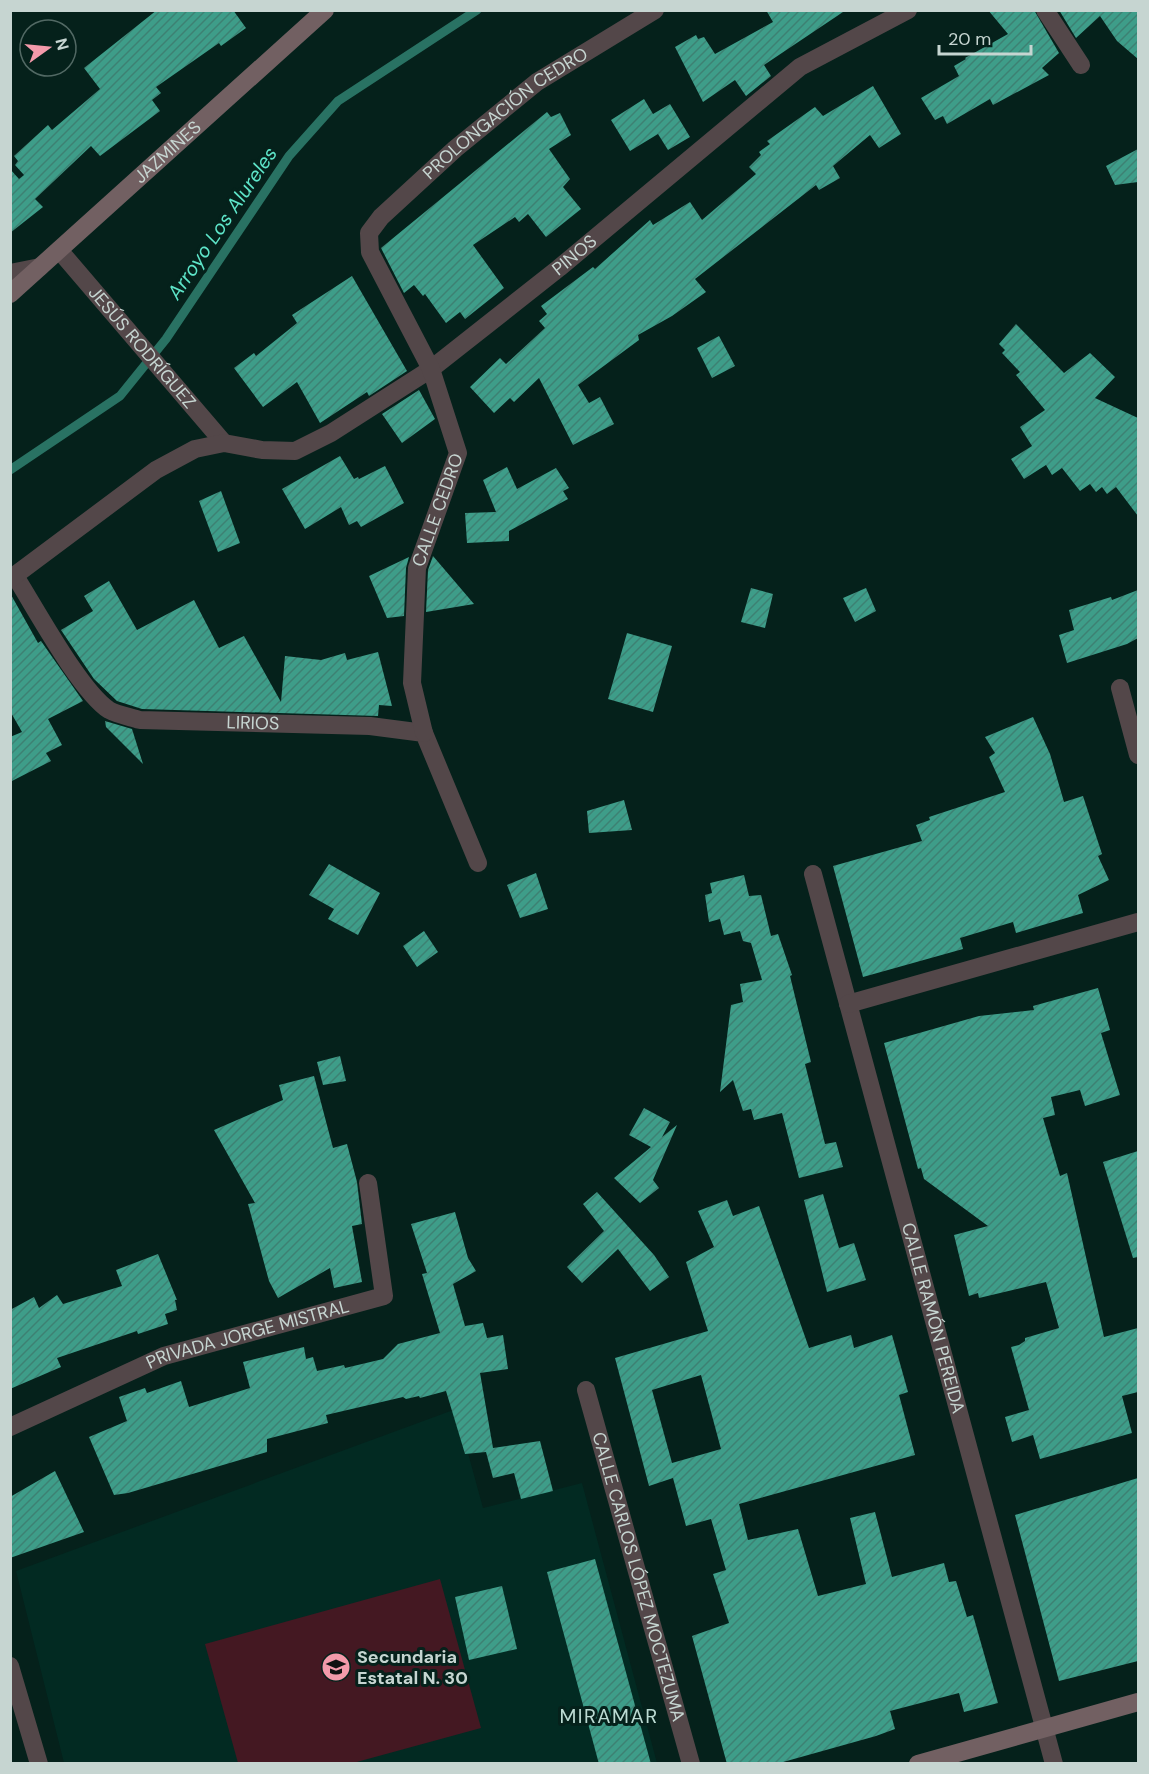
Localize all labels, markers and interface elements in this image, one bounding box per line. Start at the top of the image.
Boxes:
north arrow [18,18,78,78]
scale bar [939,18,1030,56]
text: 20 m [948,27,991,51]
text: N [50,36,74,53]
street label: PROLONGACIÓN CEDRO [418,42,592,185]
street label: JAZMINES [129,115,206,189]
water label: Arroyo Los Alureles [161,142,283,305]
street label: PINOS [547,229,602,281]
street label: JESÚS RODRÍGUEZ [83,281,201,414]
street label: CALLE CEDRO [406,450,469,570]
street label: LIRIOS [226,710,280,736]
street label: CALLE RAMÓN PEREIDA [896,1220,971,1416]
street label: PRIVADA JORGE MISTRAL [142,1294,352,1375]
street label: CALLE CARLOS LÓPEZ MOCTEZUMA [586,1429,690,1724]
place label: Secundaria Estatal N. 30 [357,1645,468,1690]
school or university icon: Secundaria Estatal N. 30 [320,1651,352,1683]
district label: MIRAMAR [559,1703,659,1729]

